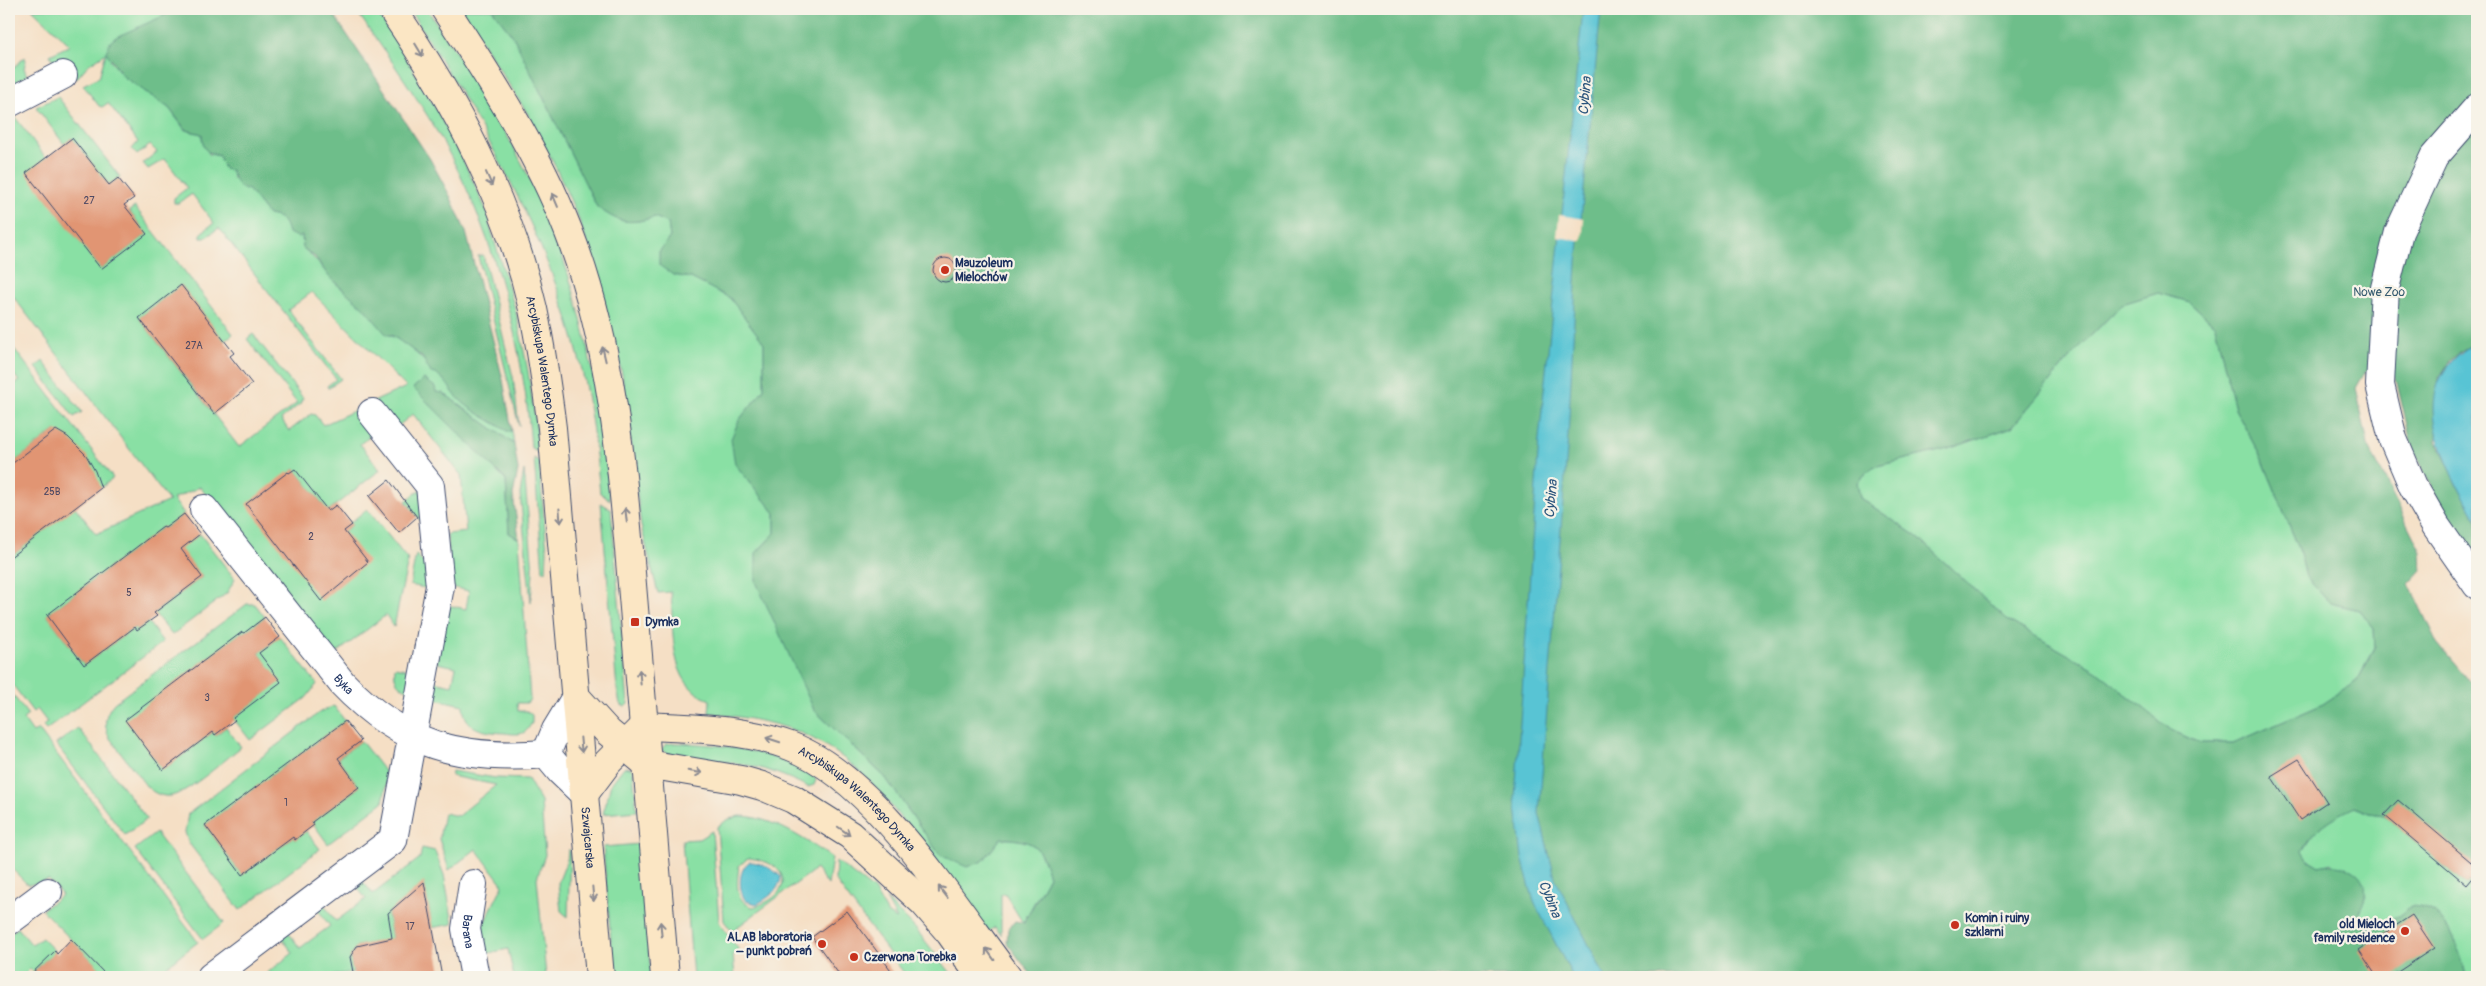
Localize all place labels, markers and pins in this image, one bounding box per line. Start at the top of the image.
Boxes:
place label: Mauzoleum Mielochów [955,256,1013,285]
marker: Mauzoleum Mielochów [939,264,951,276]
place label: Dymka [645,615,679,630]
marker: Dymka [629,616,641,628]
place label: Komin i ruiny szklarni [1965,911,2030,940]
place label: old Mieloch family residence [2314,917,2396,946]
marker: Komin i ruiny szklarni [1949,919,1961,931]
marker: old Mieloch family residence [2399,925,2411,937]
place label: ALAB laboratoria – punkt pobrań [727,930,812,959]
marker: ALAB laboratoria – punkt pobrań [816,938,828,950]
place label: Czerwona Torebka [864,950,957,965]
marker: Czerwona Torebka [848,951,860,963]

